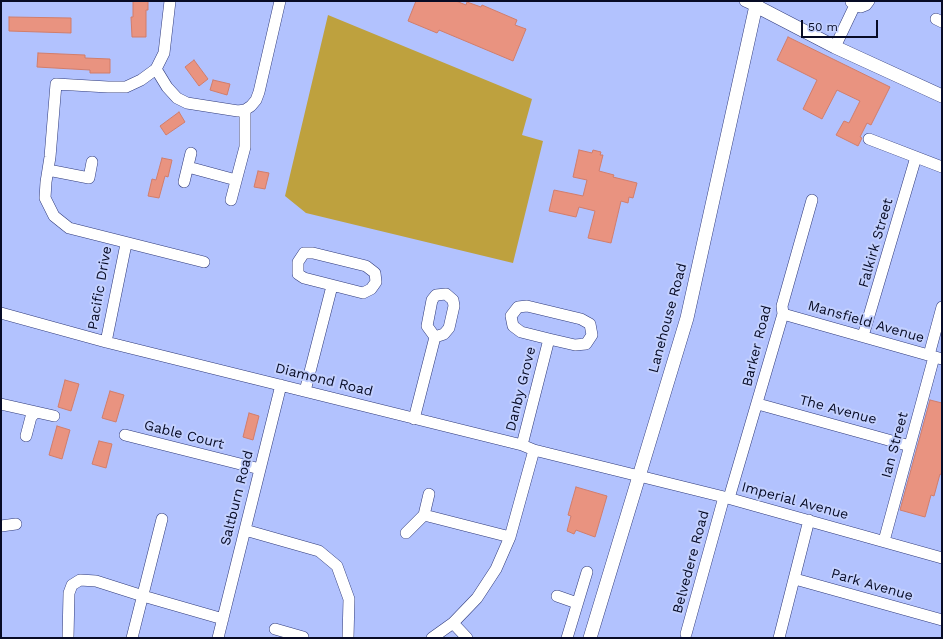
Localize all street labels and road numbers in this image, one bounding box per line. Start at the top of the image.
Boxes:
street label: Falkirk Street [855,196,897,290]
street label: Pacific Drive [84,245,116,331]
street label: Lanehouse Road [645,261,691,375]
street label: Mansfield Avenue [806,297,926,347]
street label: Barker Road [739,304,775,388]
street label: Danby Grove [502,345,540,433]
street label: Diamond Road [274,360,374,400]
street label: The Avenue [798,392,878,428]
street label: Ian Street [878,410,912,480]
street label: Gable Court [142,417,226,453]
street label: Saltburn Road [217,449,257,547]
street label: Imperial Avenue [740,479,850,523]
street label: Belvedere Road [669,509,713,615]
street label: Park Avenue [829,565,915,605]

